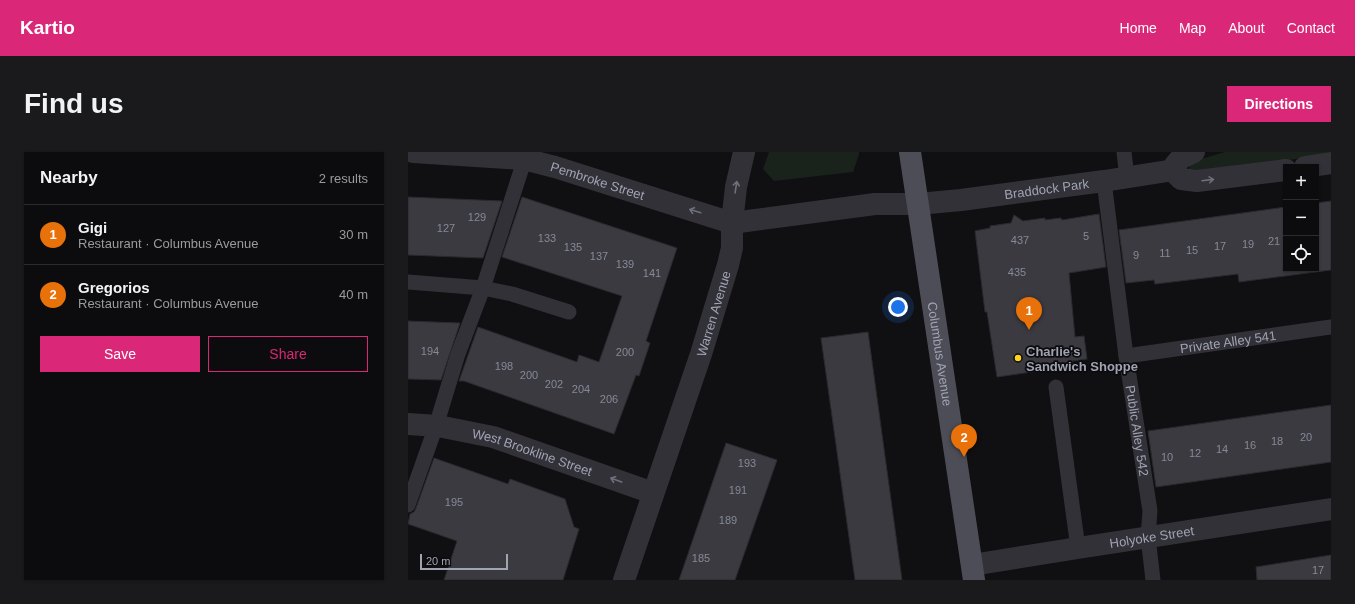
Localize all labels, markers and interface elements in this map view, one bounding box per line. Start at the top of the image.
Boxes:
text: Kartio [20,17,75,38]
text: Home [1120,20,1157,36]
text: Map [1179,20,1206,36]
text: About [1228,20,1265,36]
text: Contact [1287,20,1335,36]
button: Directions [1227,86,1331,122]
text: Find us [24,88,124,119]
street label: Pembroke Street [549,159,647,203]
map controls [1283,164,1319,272]
button: + [1283,164,1319,200]
text: Nearby [40,168,98,187]
text: 2 results [319,171,368,186]
street label: Braddock Park [1003,176,1090,202]
one-way arrow [1201,176,1214,183]
one-way arrow [732,181,740,194]
button: − [1283,200,1319,236]
one-way arrow [689,207,702,214]
house number: 129 [468,211,486,223]
text: Gigi [78,219,107,236]
house number: 127 [437,222,455,234]
text: 1 [49,227,57,242]
text: 30 m [339,227,368,242]
house number: 5 [1083,230,1089,242]
house number: 133 [538,232,556,244]
house number: 437 [1011,234,1029,246]
house number: 21 [1268,235,1280,247]
text: Restaurant · Columbus Avenue [78,236,258,251]
button: locate [1283,236,1319,272]
house number: 19 [1242,238,1254,250]
house number: 17 [1214,240,1226,252]
house number: 135 [564,241,582,253]
house number: 15 [1186,244,1198,256]
house number: 11 [1159,247,1171,259]
house number: 9 [1133,249,1139,261]
house number: 137 [590,250,608,262]
house number: 139 [616,258,634,270]
house number: 435 [1008,266,1026,278]
house number: 141 [643,267,661,279]
street label: Warren Avenue [694,269,734,358]
text: Gregorios [78,279,150,296]
text: 2 [49,287,57,302]
text: 40 m [339,287,368,302]
text: Restaurant · Columbus Avenue [78,296,258,311]
your location [888,297,908,317]
pin: 1 [1016,297,1042,330]
street label: Columbus Avenue [924,301,955,407]
street label: Private Alley 541 [1179,328,1277,356]
button: Save [40,336,200,372]
button: Share [208,336,368,372]
place label: Charlie's Sandwich Shoppe [1026,344,1138,374]
house number: 194 [421,345,439,357]
house number: 200 [616,346,634,358]
marker: Charlie's Sandwich Shoppe [1013,353,1023,363]
house number: 198 [495,360,513,372]
house number: 200 [520,369,538,381]
house number: 202 [545,378,563,390]
house number: 204 [572,383,590,395]
street label: Public Alley 542 [1123,384,1152,477]
house number: 206 [600,393,618,405]
pin: 2 [951,424,977,457]
street label: West Brookline Street [471,426,594,479]
house number: 20 [1300,431,1312,443]
house number: 18 [1271,435,1283,447]
house number: 16 [1244,439,1256,451]
house number: 14 [1216,443,1228,455]
house number: 12 [1189,447,1201,459]
house number: 10 [1161,451,1173,463]
house number: 193 [738,457,756,469]
one-way arrow [610,476,623,483]
house number: 191 [729,484,747,496]
house number: 195 [445,496,463,508]
house number: 189 [719,514,737,526]
street label: Holyoke Street [1109,523,1196,551]
scale bar [420,552,508,571]
house number: 185 [692,552,710,564]
text: 20 m [426,555,450,567]
house number: 17 [1312,564,1324,576]

